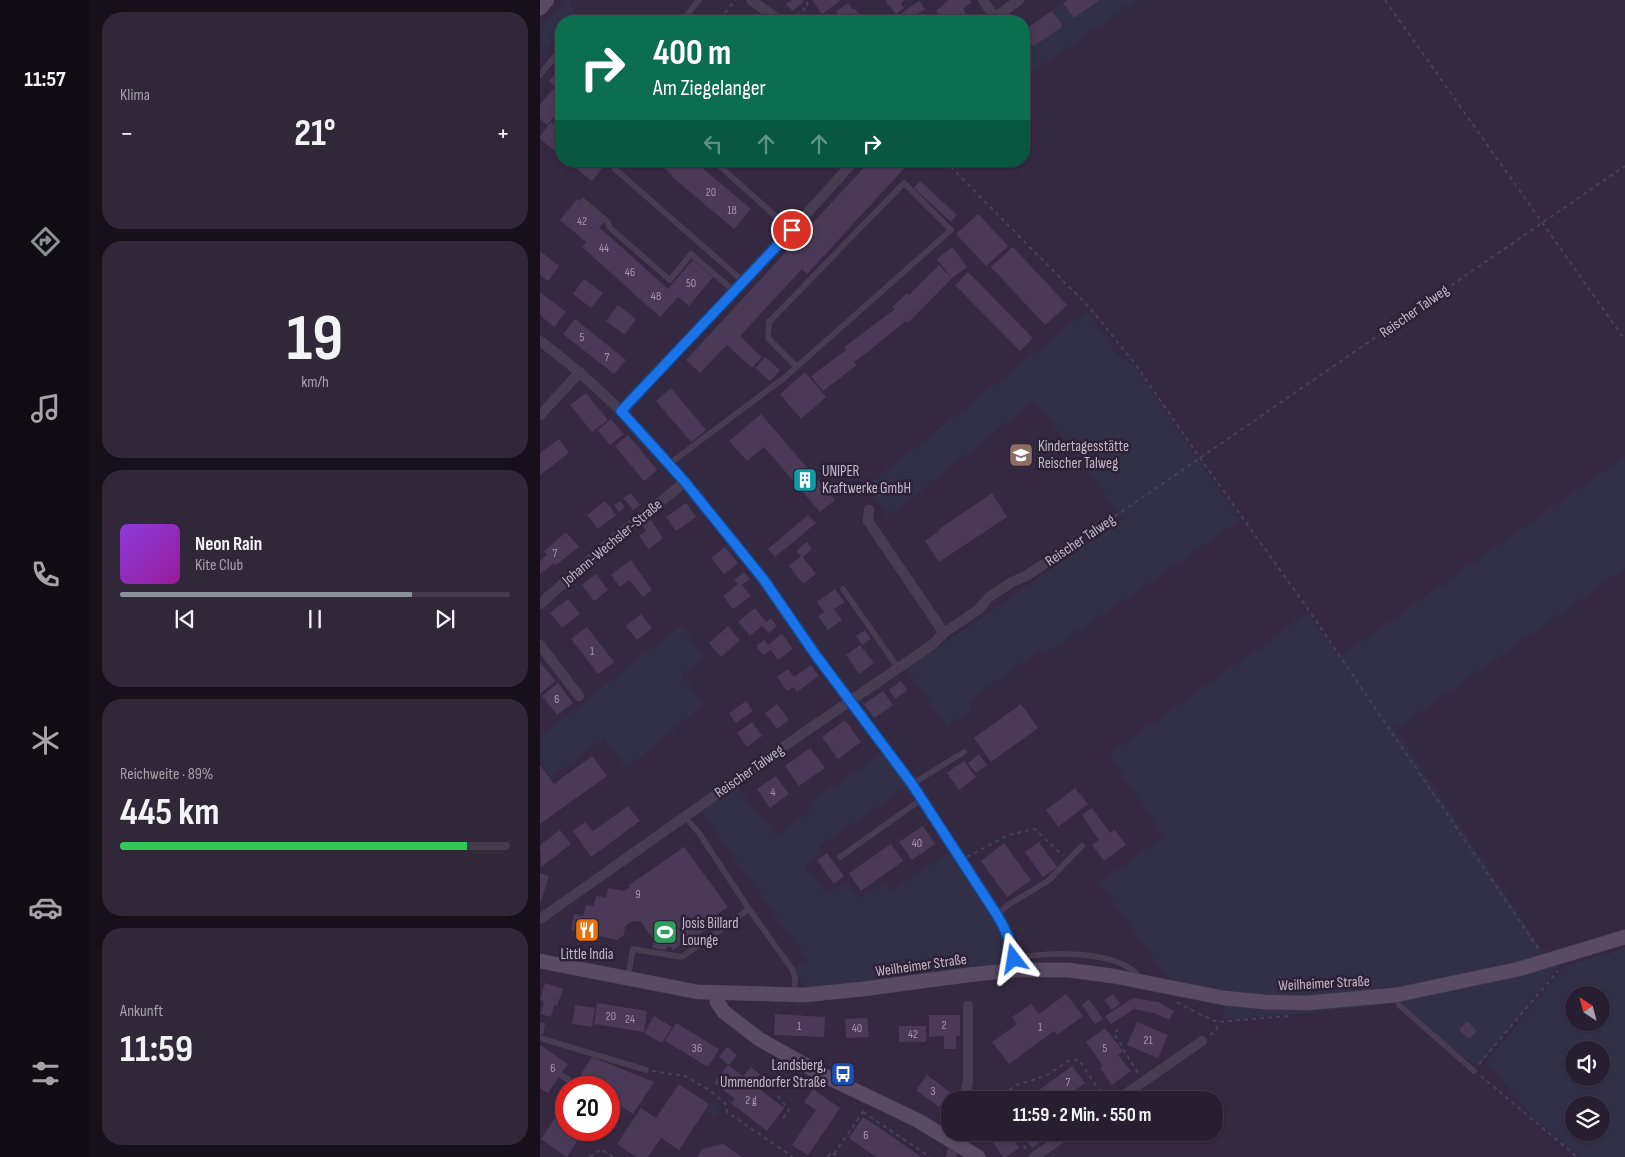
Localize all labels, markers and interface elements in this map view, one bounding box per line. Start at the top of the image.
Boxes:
text: 400 m [653,32,731,75]
icon: right [570,35,635,100]
text: 11:57 [24,66,66,93]
text: Am Ziegelanger [653,75,766,102]
text: Klima [120,86,150,105]
text: 21° [294,111,336,156]
text: − [120,117,134,150]
text: + [496,117,510,150]
icon: left [699,130,727,158]
icon: ahead [752,130,780,158]
icon: ahead [805,130,833,158]
icon: right [858,130,886,158]
house number: 20 [706,185,716,200]
house number: 18 [727,203,737,218]
pin [771,209,813,251]
house number: 42 [577,214,587,229]
icon: arrive [778,216,806,244]
icon: directions [28,224,63,259]
house number: 44 [599,241,609,256]
house number: 46 [625,265,635,280]
house number: 50 [686,276,696,291]
street label: Reischer Talweg [1376,281,1453,342]
house number: 48 [651,289,661,304]
text: 19 [287,301,343,379]
house number: 5 [580,330,585,345]
house number: 7 [605,350,610,365]
text: km/h [301,373,329,392]
icon: music [28,391,63,426]
place label: Kindertagesstätte Reischer Talweg [1038,437,1129,473]
school or university icon: Kindertagesstätte Reischer Talweg [1008,442,1034,468]
place label: UNIPER Kraftwerke GmbH [822,462,911,498]
building icon: UNIPER Kraftwerke GmbH [792,467,818,493]
street label: Johann-Wechsler-Straße [558,495,666,590]
street label: Reischer Talweg [1042,510,1119,571]
text: Neon Rain [195,533,262,556]
house number: 7 [553,546,558,561]
text: Kite Club [195,556,243,575]
icon: phone [28,557,63,592]
icon: previous [171,605,199,633]
icon: pause [301,605,329,633]
icon: next [431,605,459,633]
house number: 1 [590,644,595,659]
house number: 6 [554,692,560,707]
icon: climate [28,723,63,758]
street label: Reischer Talweg [711,741,788,802]
text: Reichweite · 89% [120,765,213,784]
house number: 4 [770,785,776,800]
text: 445 km [120,790,219,835]
house number: 40 [912,836,922,851]
house number: 9 [635,887,641,902]
icon: car [28,890,63,925]
place label: Josis Billard Lounge [681,914,738,950]
restaurant icon: Little India [574,917,600,943]
sports icon: Josis Billard Lounge [652,919,678,945]
position arrow [987,932,1039,984]
place label: Little India [561,945,614,964]
street label: Weilheimer Straße [874,950,968,981]
street label: Weilheimer Straße [1278,972,1370,995]
north arrow [1565,986,1610,1031]
map controls [1565,986,1610,1141]
text: Ankunft [120,1002,163,1021]
house number: 20 [606,1009,616,1024]
house number: 24 [625,1012,635,1027]
house number: 2 [942,1018,947,1033]
house number: 1 [797,1019,802,1034]
house number: 1 [1038,1020,1043,1035]
house number: 40 [852,1021,862,1036]
text: 11:59 [120,1027,193,1072]
house number: 42 [908,1027,918,1042]
house number: 21 [1143,1033,1153,1048]
house number: 36 [692,1041,702,1056]
house number: 5 [1103,1041,1108,1056]
button: sound [1565,1041,1610,1086]
icon: filters [28,1056,63,1091]
place label: Landsberg, Ummendorfer Straße [720,1056,826,1092]
house number: 6 [550,1061,556,1076]
bus stop icon: Landsberg, Ummendorfer Straße [830,1061,856,1087]
house number: 7 [1066,1075,1071,1090]
speed limit sign: 20 [555,1076,620,1141]
house number: 3 [930,1084,936,1099]
house number: 2 g [745,1093,757,1108]
button: layers [1565,1096,1610,1141]
text: 11:59 · 2 Min. · 550 m [1013,1104,1151,1127]
house number: 6 [863,1128,869,1143]

